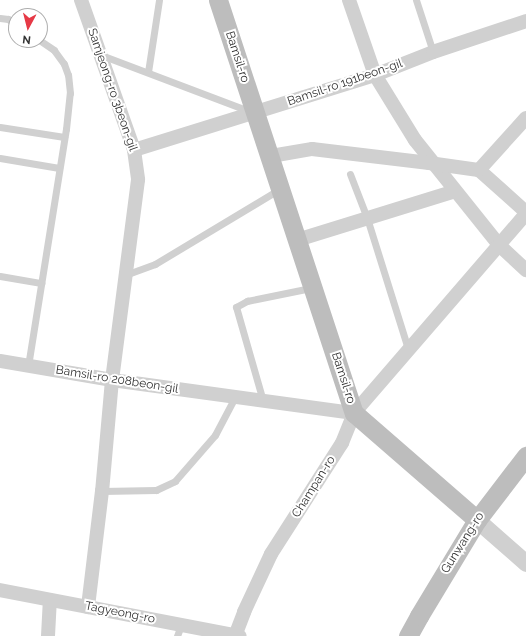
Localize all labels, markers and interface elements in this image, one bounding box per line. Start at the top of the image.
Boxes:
north arrow [8,8,48,48]
street label: Samjeong-ro 3beon-gil [84,27,140,153]
street label: Bamsil-ro [222,29,252,85]
text: N [22,32,32,46]
street label: Bamsil-ro 191beon-gil [286,57,404,109]
street label: Bamsil-ro [328,350,358,406]
street label: Bamsil-ro 208beon-gil [55,363,179,397]
street label: Champan-ro [289,454,339,520]
street label: Gunwang-ro [439,510,487,576]
street label: Tagyeong-ro [84,599,156,627]

